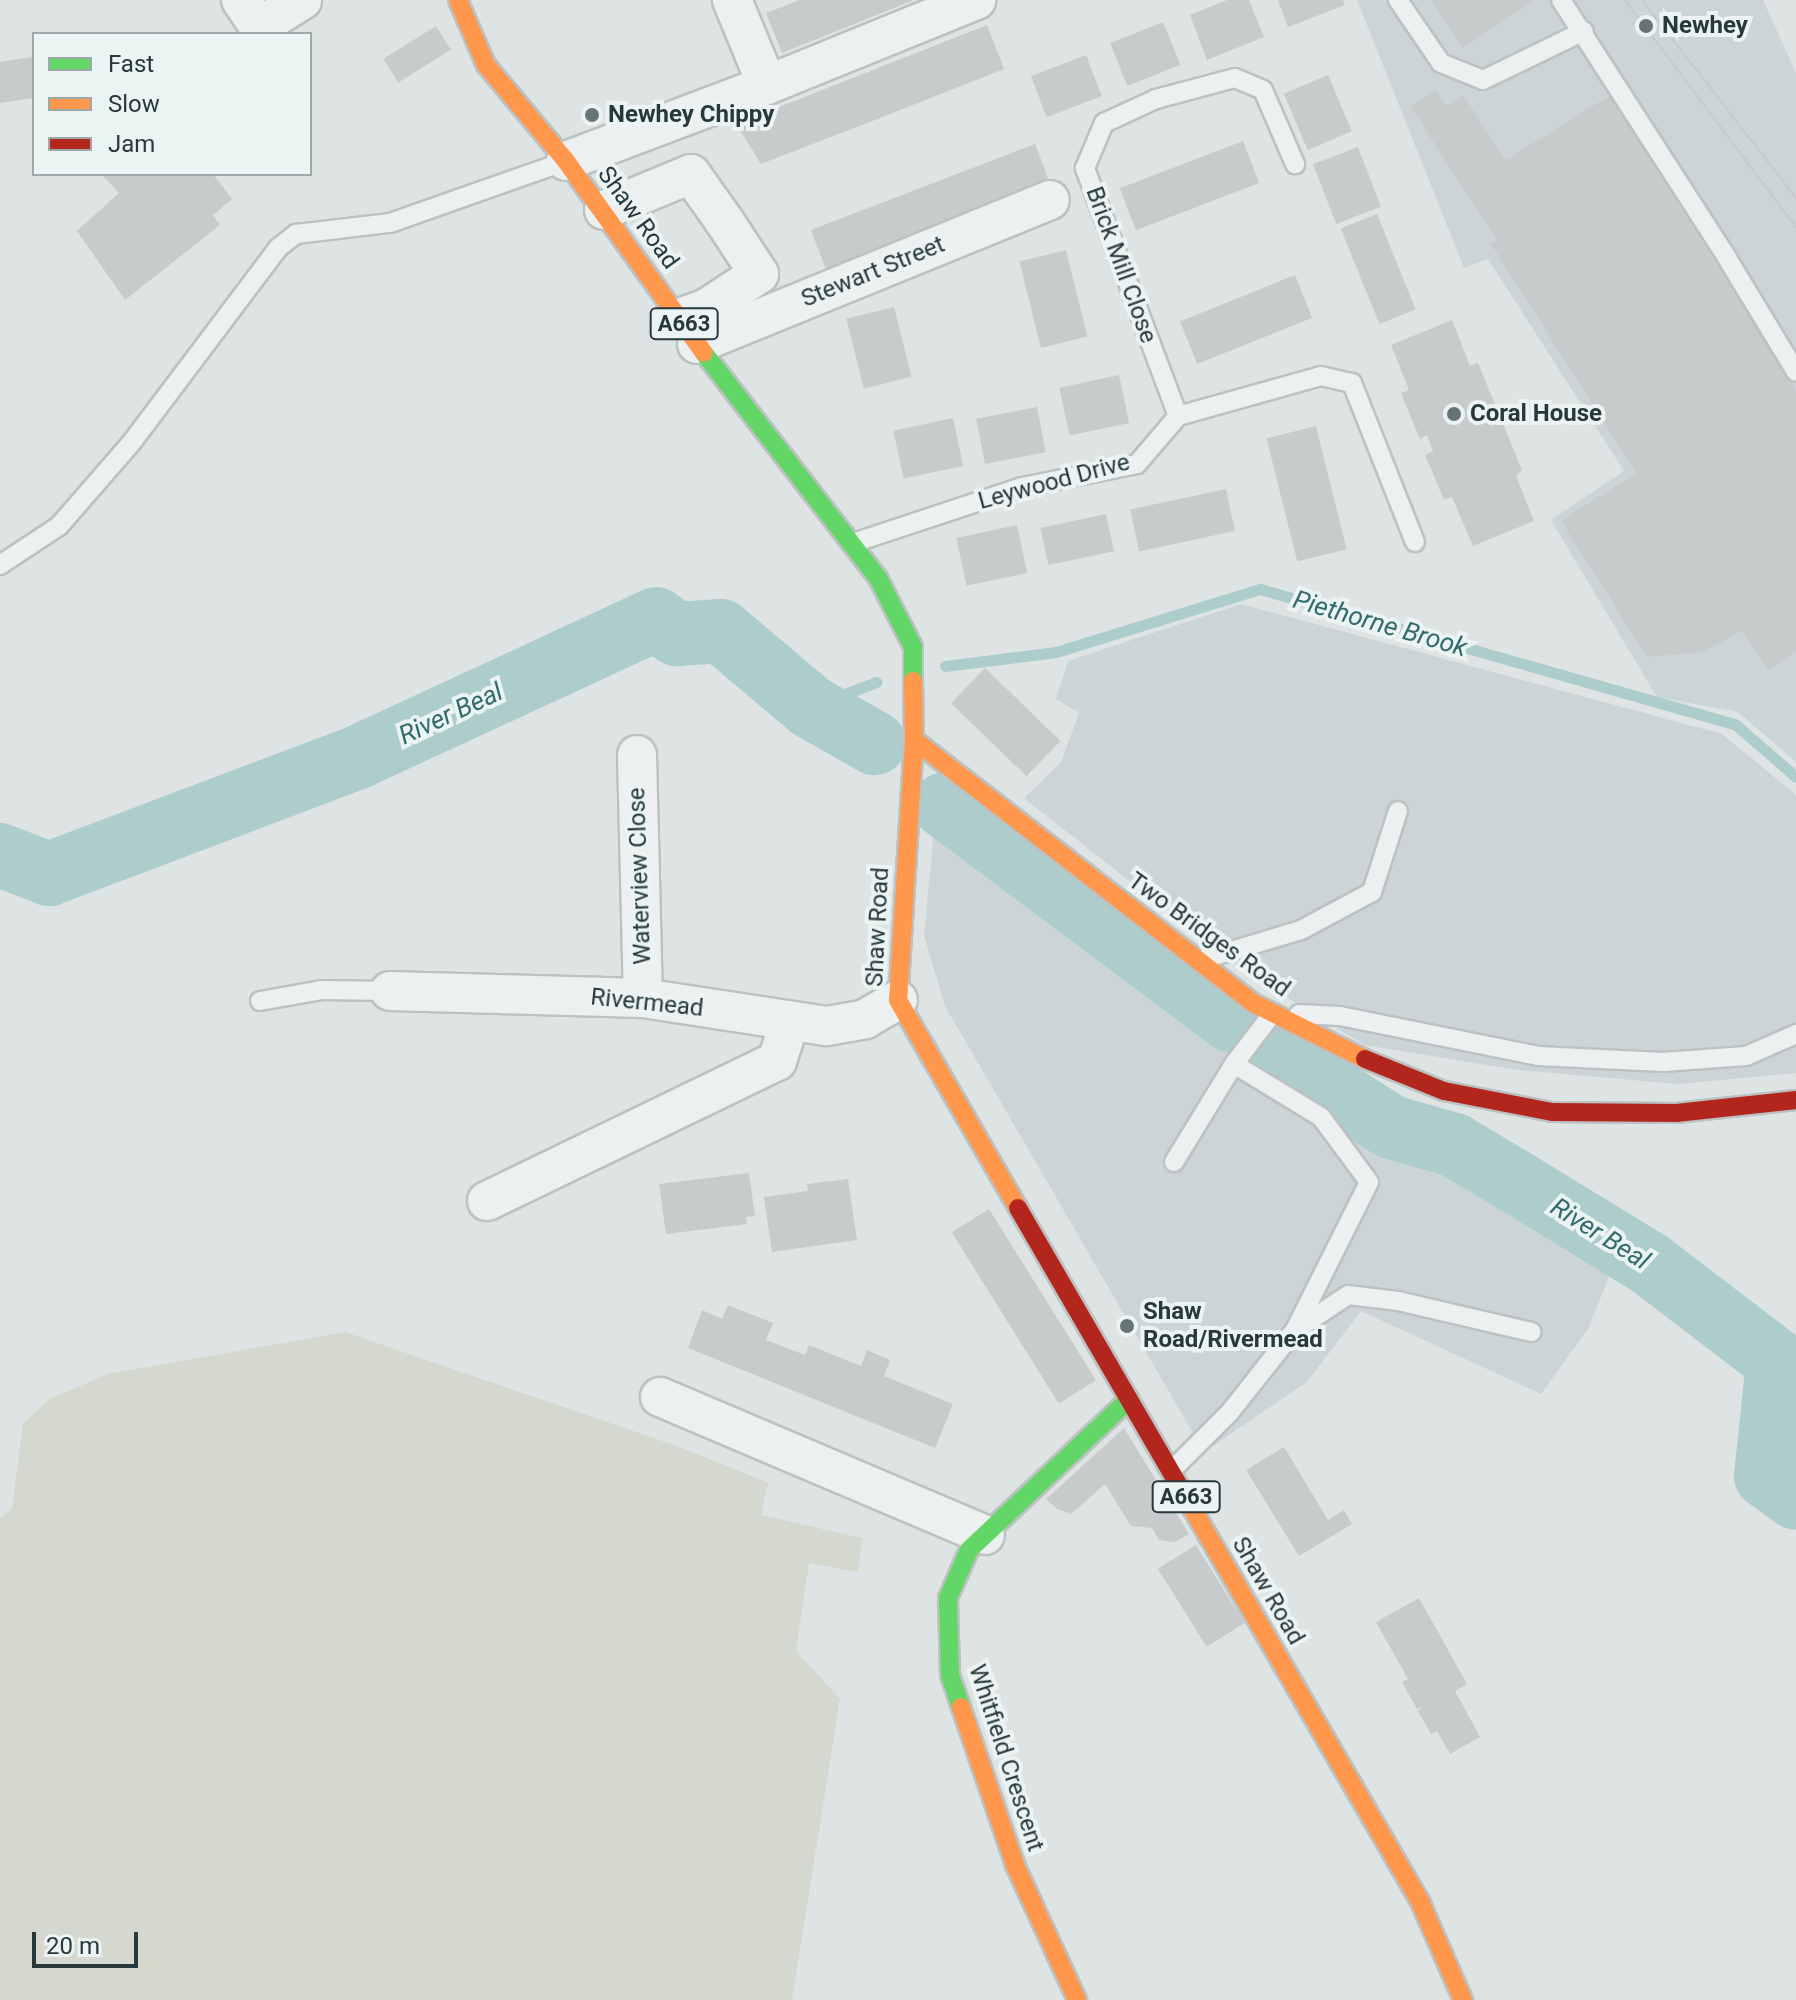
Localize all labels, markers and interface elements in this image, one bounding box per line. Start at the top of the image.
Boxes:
place label: Newhey [1662,12,1748,40]
marker: Newhey [1637,17,1655,35]
legend [32,32,312,176]
text: Fast [108,50,154,78]
text: Slow [108,90,160,118]
place label: Newhey Chippy [608,101,774,129]
marker: Newhey Chippy [583,106,601,124]
text: Jam [108,130,155,158]
street label: Shaw Road [591,161,685,275]
street label: Brick Mill Close [1079,183,1163,347]
street label: Stewart Street [797,230,949,314]
road number: A663 [648,306,720,342]
place label: Coral House [1470,400,1602,428]
marker: Coral House [1445,405,1463,423]
street label: Leywood Drive [975,448,1133,516]
water label: Piethorne Brook [1289,584,1471,664]
water label: River Beal [394,676,508,752]
street label: Waterview Close [623,787,657,965]
street label: Shaw Road [860,867,896,987]
street label: Two Bridges Road [1122,867,1296,1003]
street label: Rivermead [589,983,705,1023]
water label: River Beal [1545,1191,1655,1277]
place label: Shaw Road/Rivermead [1143,1298,1323,1354]
marker: Shaw Road/Rivermead [1118,1317,1136,1335]
road number: A663 [1150,1479,1222,1515]
street label: Shaw Road [1226,1532,1310,1650]
street label: Whitfield Crescent [962,1661,1050,1855]
scale bar [36,1916,142,1966]
text: 20 m [46,1932,100,1960]

